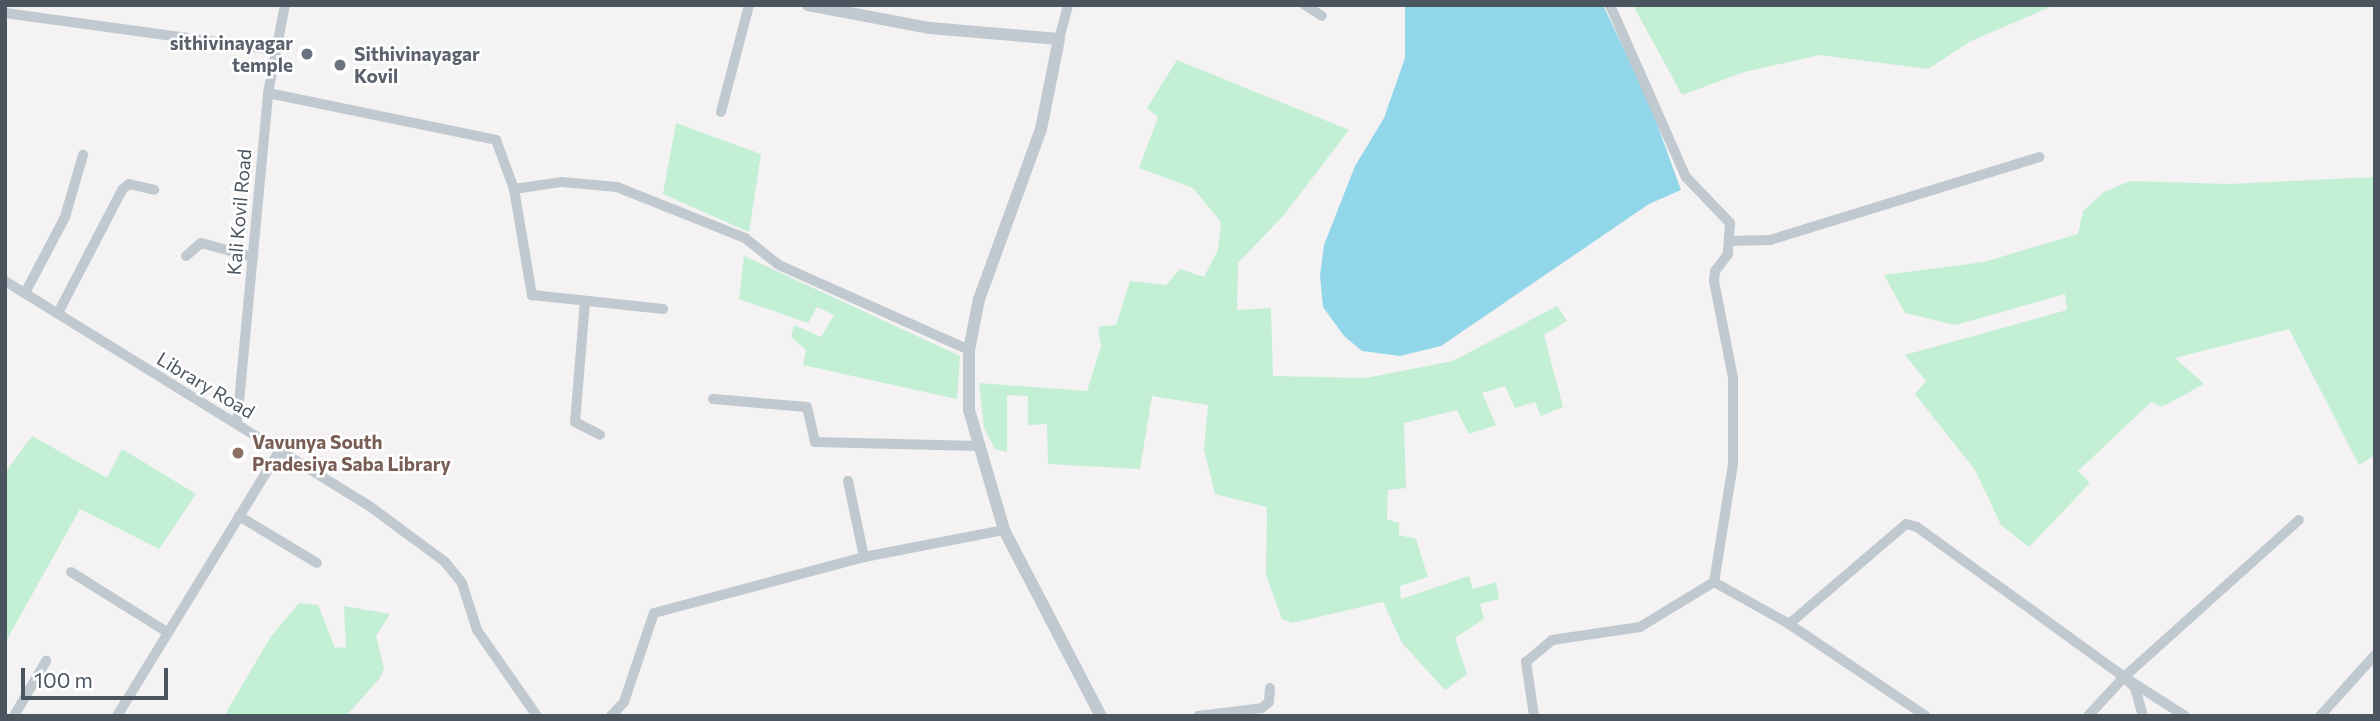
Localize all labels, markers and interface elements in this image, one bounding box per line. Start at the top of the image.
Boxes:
place label: sithivinayagar temple [170,32,293,76]
place label: Sithivinayagar Kovil [354,43,480,87]
marker: sithivinayagar temple [299,46,315,62]
marker: Sithivinayagar Kovil [332,57,348,73]
street label: Kali Kovil Road [222,148,256,276]
street label: Library Road [153,347,259,423]
place label: Vavunya South Pradesiya Saba Library [252,431,451,475]
marker: Vavunya South Pradesiya Saba Library [230,445,246,461]
scale bar [24,654,172,698]
text: 100 m [34,667,93,692]

